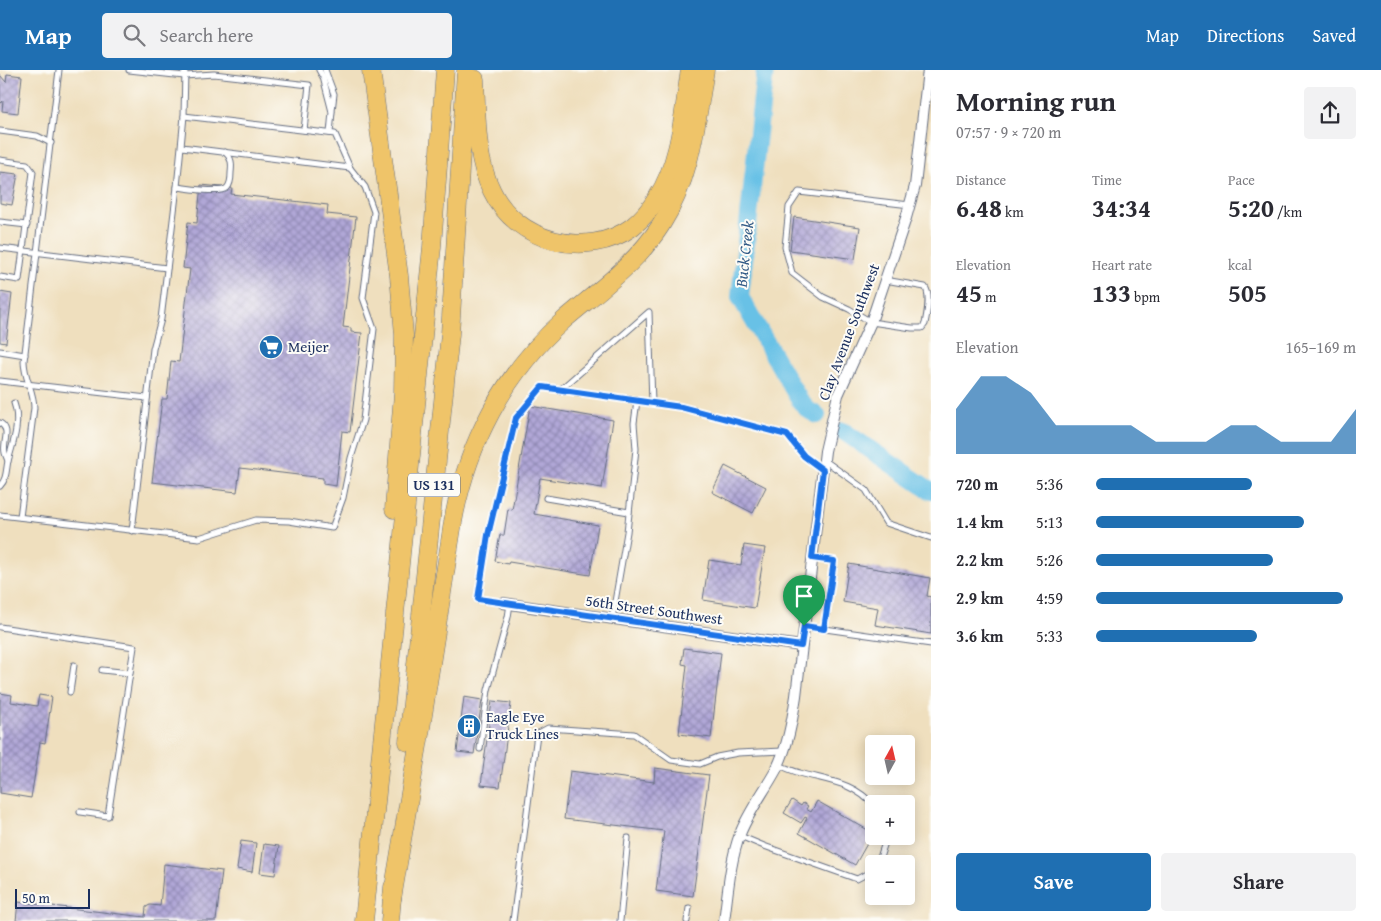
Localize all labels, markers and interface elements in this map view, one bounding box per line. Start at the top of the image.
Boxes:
search box [102,13,452,58]
text: Map [25,18,72,53]
icon: search [120,21,148,49]
text: Search here [160,21,253,49]
text: Map [1146,22,1179,49]
text: Directions [1207,22,1284,49]
text: Saved [1312,22,1356,49]
text: Morning run [956,80,1116,121]
button: share [1304,87,1356,139]
text: 07:57 · 9 × 720 m [956,120,1061,144]
text: Distance [956,170,1006,190]
text: Time [1092,170,1122,190]
text: Pace [1228,170,1255,190]
text: 6.48 [956,190,1002,226]
text: 34:34 [1092,190,1151,226]
text: 5:20 [1228,190,1274,226]
text: km [1002,202,1024,222]
text: /km [1274,202,1302,222]
water label: Buck Creek [728,219,759,289]
text: Elevation [956,255,1011,275]
text: Heart rate [1092,255,1152,275]
text: kcal [1228,255,1252,275]
street label: Clay Avenue Southwest [813,260,885,403]
text: 45 [956,275,982,311]
text: 133 [1092,275,1131,311]
text: 505 [1228,275,1267,311]
text: m [982,287,996,307]
text: bpm [1131,287,1160,307]
supermarket icon: Meijer [258,334,284,360]
text: Elevation [956,335,1019,359]
text: 165–169 m [1286,335,1356,359]
place label: Meijer [288,336,329,357]
text: 720 m [956,472,998,496]
text: 5:36 [1036,472,1063,496]
road number: US 131 [408,474,460,496]
text: 1.4 km [956,510,1003,534]
text: 5:13 [1036,510,1063,534]
text: 2.2 km [956,548,1003,572]
text: 5:26 [1036,548,1063,572]
pin [783,575,825,626]
icon: arrive [790,582,818,610]
text: 2.9 km [956,586,1003,610]
text: 4:59 [1036,586,1063,610]
street label: 56th Street Southwest [584,589,725,630]
text: 3.6 km [956,624,1003,648]
text: 5:33 [1036,624,1063,648]
place label: Eagle Eye Truck Lines [486,706,559,744]
building icon: Eagle Eye Truck Lines [456,713,482,739]
north arrow [865,735,915,785]
map controls [865,735,915,905]
button: + [865,795,915,845]
button: Save [956,853,1151,911]
button: Share [1161,853,1356,911]
button: − [865,855,915,905]
scale bar [15,886,90,909]
text: 50 m [22,888,50,908]

